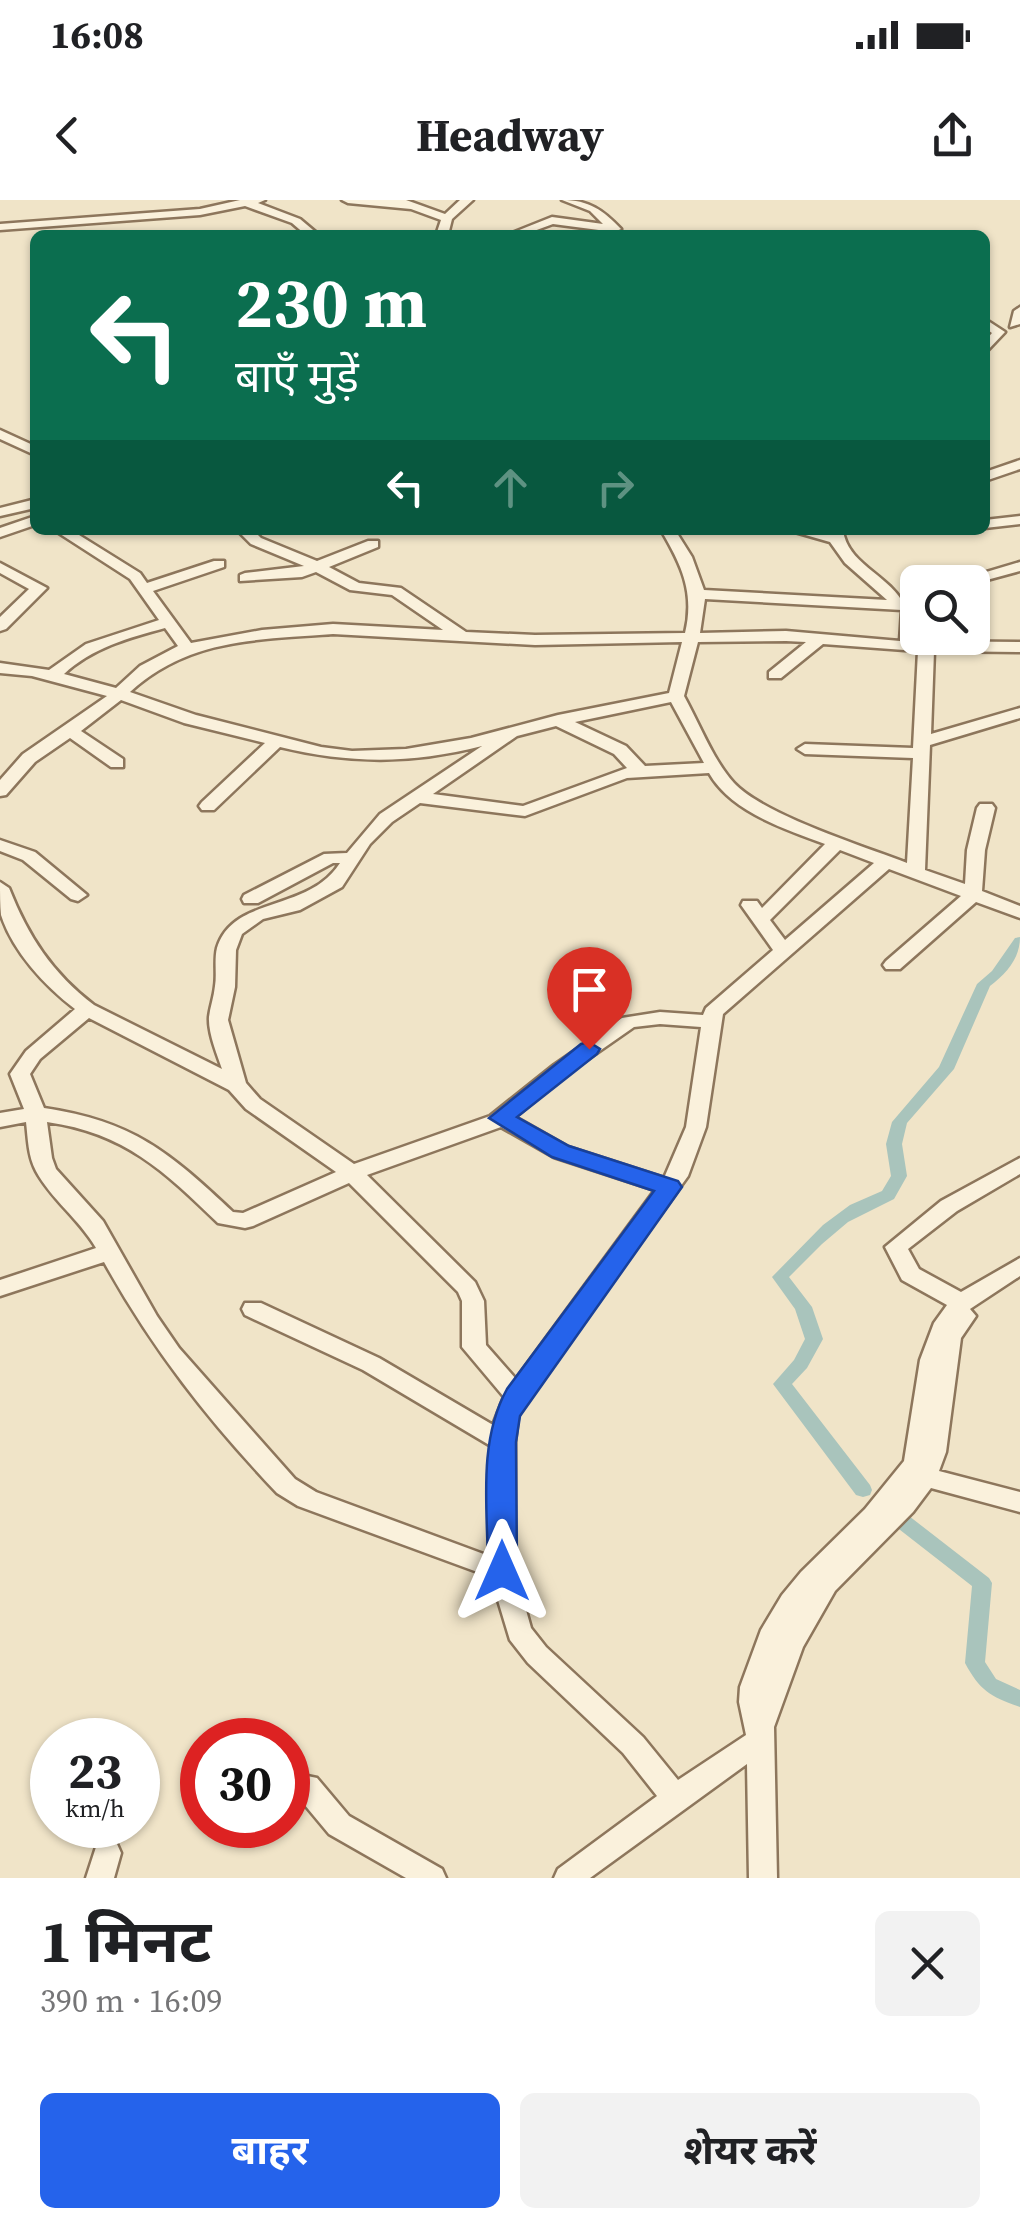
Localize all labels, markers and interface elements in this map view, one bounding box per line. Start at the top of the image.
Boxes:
text: 16:08 [50,9,144,61]
text: Headway [416,104,604,166]
icon: back [40,108,95,163]
icon: share [925,108,980,163]
text: 230 m [235,254,427,350]
icon: left [70,270,200,400]
text: बाएँ मुड़ें [235,345,359,407]
icon: left [378,460,433,515]
icon: ahead [483,460,538,515]
icon: right [588,460,643,515]
map controls [900,565,990,655]
button: search [900,565,990,655]
pin [547,947,632,1050]
icon: arrive [562,962,617,1017]
position arrow [450,1519,554,1623]
speed limit sign: 30 [180,1718,310,1848]
text: 23 [68,1736,122,1805]
text: km/h [65,1791,125,1825]
text: 1 मिनट [40,1900,211,1982]
button: close [875,1911,980,2016]
text: 390 m · 16:09 [40,1979,222,2023]
button: बाहर [40,2093,500,2208]
button: शेयर करें [520,2093,980,2208]

